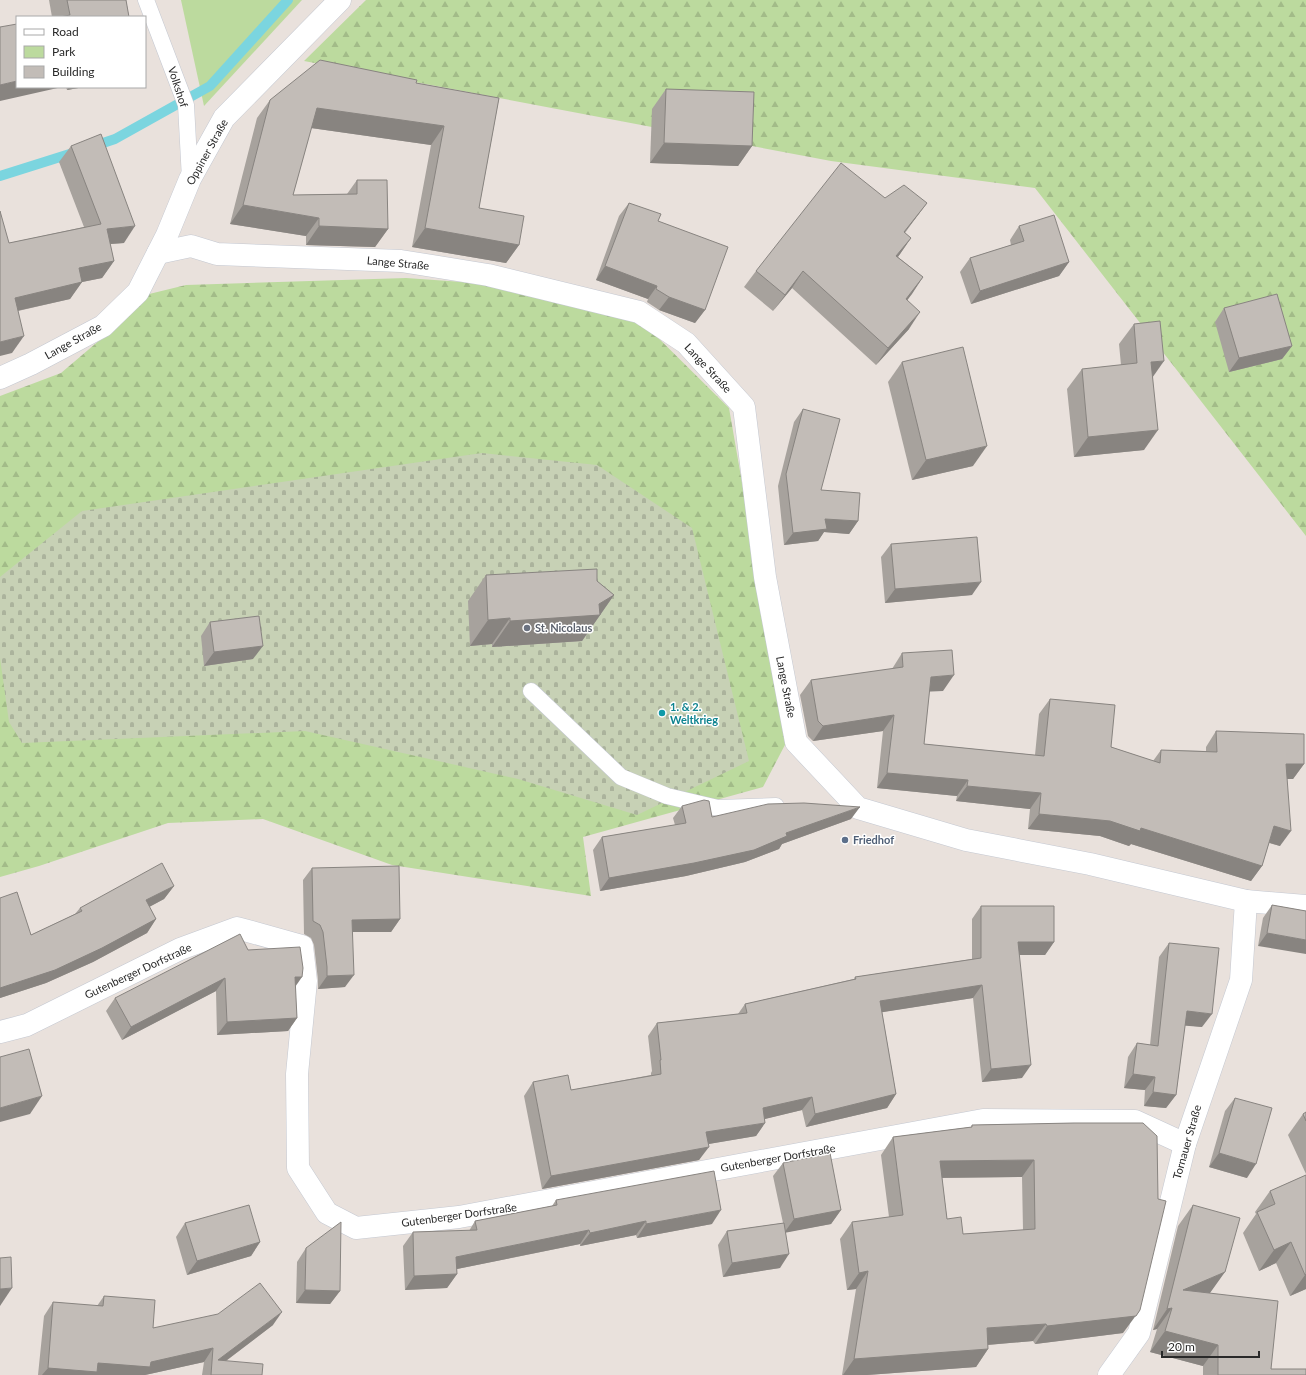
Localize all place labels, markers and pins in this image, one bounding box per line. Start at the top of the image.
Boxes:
place label: St. Nicolaus [535,621,592,634]
marker: St. Nicolaus [522,623,532,633]
place label: 1. & 2. Weltkrieg [670,700,718,726]
marker: 1. & 2. Weltkrieg [657,708,667,718]
place label: Friedhof [853,833,894,846]
marker: Friedhof [840,835,850,845]

